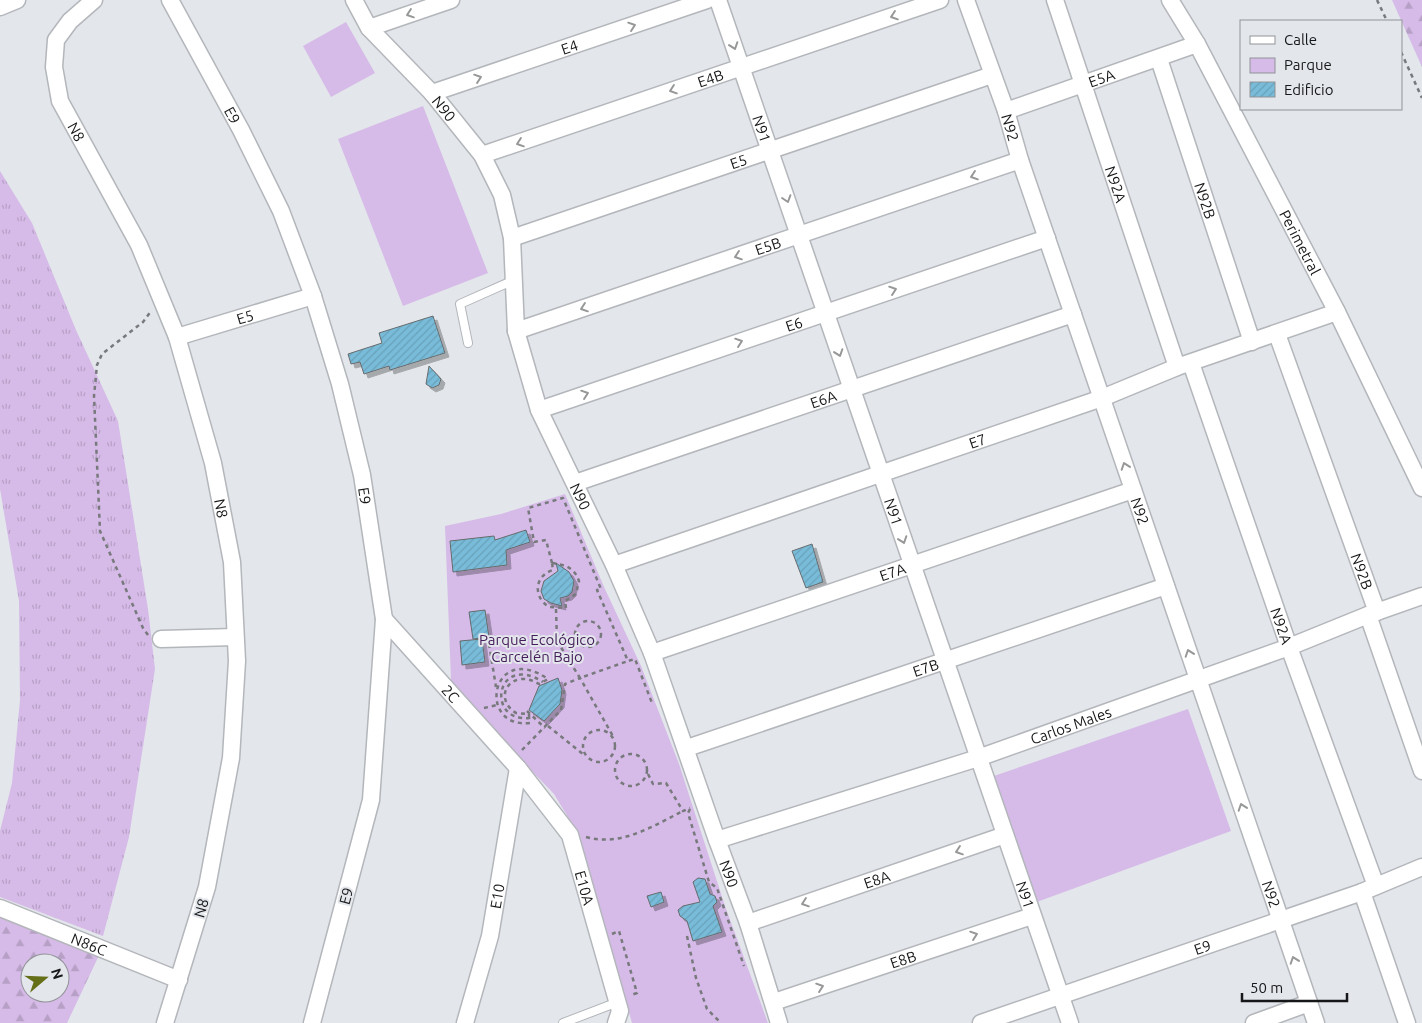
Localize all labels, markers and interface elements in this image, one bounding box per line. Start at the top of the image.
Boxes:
one-way arrow [406,8,415,18]
one-way arrow [890,10,898,20]
legend [1240,20,1402,110]
one-way arrow [627,21,635,31]
text: Calle [1284,31,1317,48]
street label: E4 [559,36,580,57]
one-way arrow [728,41,738,50]
text: Parque [1284,56,1332,73]
street label: E4B [695,65,726,90]
street label: E5A [1086,65,1117,90]
one-way arrow [473,74,481,84]
text: Edificio [1284,81,1333,98]
one-way arrow [670,84,678,94]
street label: N90 [429,92,460,124]
street label: E9 [221,103,244,126]
street label: N92 [999,112,1023,143]
street label: N91 [750,113,775,144]
street label: N8 [65,119,89,144]
one-way arrow [516,137,524,147]
street label: E5 [728,150,749,172]
street label: N92A [1102,164,1130,205]
one-way arrow [971,170,979,180]
street label: N92B [1192,180,1219,221]
one-way arrow [781,195,791,203]
street label: Perimetral [1277,207,1324,277]
street label: E5B [753,233,783,258]
one-way arrow [734,250,742,260]
one-way arrow [889,286,897,296]
one-way arrow [580,303,588,313]
street label: E5 [234,306,256,327]
street label: E6 [783,313,805,334]
one-way arrow [735,338,743,348]
one-way arrow [833,349,843,357]
street label: E6A [808,386,839,411]
one-way arrow [581,390,589,400]
street label: E7 [967,430,988,451]
one-way arrow [1121,462,1131,471]
street label: N90 [567,480,594,512]
street label: E9 [355,486,375,505]
street label: N92 [1128,495,1153,527]
street label: N91 [881,496,907,527]
street label: N8 [212,497,232,519]
one-way arrow [898,535,908,544]
street label: N92B [1348,551,1377,591]
street label: E7A [877,559,908,584]
street label: N92A [1268,605,1296,646]
park label: Parque Ecológico Carcelén Bajo [479,631,595,665]
one-way arrow [1185,649,1195,658]
street label: E7B [910,655,941,680]
street label: 2C [439,681,463,706]
street label: Carlos Males [1028,703,1113,747]
one-way arrow [1238,803,1248,811]
one-way arrow [955,845,963,855]
street label: N90 [717,858,742,889]
street label: E8A [861,867,892,891]
street label: E10A [572,868,598,907]
street label: N92 [1259,878,1284,910]
street label: N91 [1013,879,1038,910]
street label: E10 [486,882,507,910]
street label: E9 [336,886,356,906]
street label: N8 [190,896,212,920]
one-way arrow [801,898,810,908]
street label: N86C [69,929,109,959]
one-way arrow [970,931,978,941]
street label: E9 [1192,936,1213,958]
street label: E8B [888,947,918,971]
north arrow [20,953,70,1003]
one-way arrow [1290,957,1300,965]
text: N [48,966,67,981]
scale bar [1242,970,1347,1002]
text: 50 m [1250,979,1283,996]
one-way arrow [816,983,824,993]

